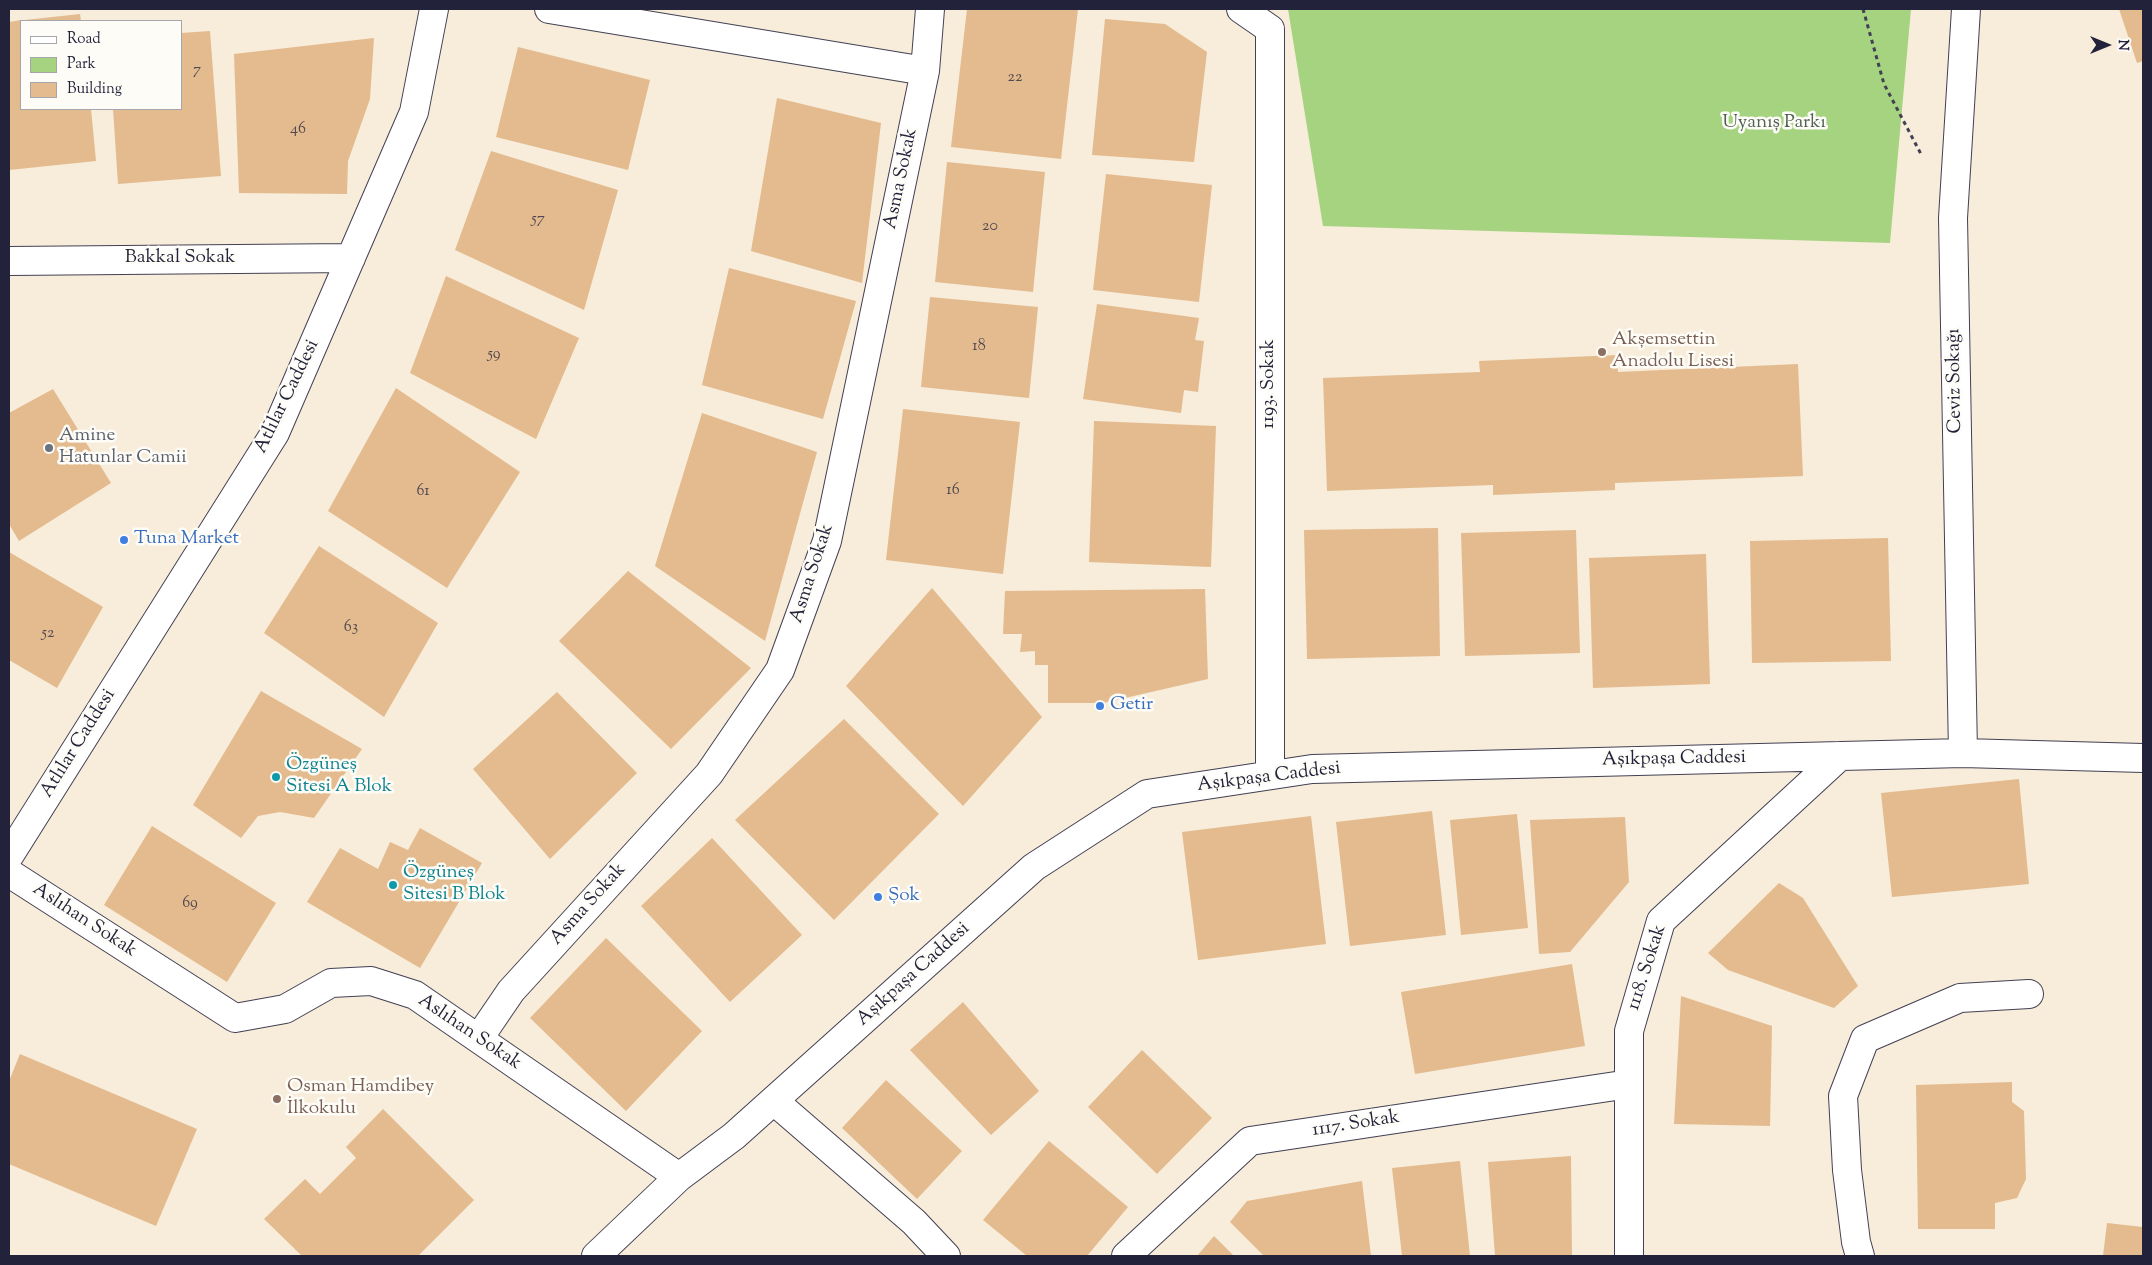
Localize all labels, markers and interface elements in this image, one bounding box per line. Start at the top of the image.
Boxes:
legend [20,20,182,110]
north arrow [2082,20,2132,70]
text: Road [67,29,101,50]
text: N [2112,39,2132,51]
text: Park [67,54,96,75]
house number: 7 [193,61,201,81]
house number: 22 [1008,68,1022,88]
text: Building [67,79,122,100]
park label: Uyanış Parkı [1722,113,1826,135]
house number: 46 [290,120,306,140]
street label: Asma Sokak [880,126,924,232]
house number: 57 [531,210,545,230]
house number: 20 [982,217,998,237]
street label: Bakkal Sokak [125,248,235,270]
street label: Ceviz Sokağı [1944,328,1968,434]
place label: Akşemsettin Anadolu Lisesi [1612,330,1734,374]
street label: Atlılar Caddesi [251,336,325,458]
house number: 18 [972,337,986,357]
street label: 1193. Sokak [1259,339,1281,429]
house number: 59 [487,345,501,365]
marker: Akşemsettin Anadolu Lisesi [1596,346,1608,358]
place label: Amine Hatunlar Camii [59,426,187,470]
marker: Amine Hatunlar Camii [43,442,55,454]
house number: 16 [946,481,960,501]
house number: 61 [416,482,430,502]
street label: Asma Sokak [786,522,840,626]
place label: Tuna Market [134,529,239,551]
marker: Tuna Market [118,534,130,546]
house number: 63 [344,618,358,638]
house number: 52 [42,624,54,644]
street label: Atlılar Caddesi [37,685,121,803]
place label: Getir [1110,695,1153,717]
marker: Getir [1094,700,1106,712]
street label: Aşıkpaşa Caddesi [1602,747,1746,773]
place label: Özgüneş Sitesi A Blok [286,755,392,799]
street label: Aşıkpaşa Caddesi [1196,758,1342,798]
marker: Özgüneş Sitesi A Blok [270,771,282,783]
street label: Asma Sokak [546,859,632,951]
place label: Özgüneş Sitesi B Blok [403,863,506,907]
street label: Aslıhan Sokak [28,879,140,963]
marker: Özgüneş Sitesi B Blok [387,879,399,891]
place label: Şok [888,886,920,908]
marker: Şok [872,891,884,903]
house number: 69 [182,894,198,914]
street label: Aşıkpaşa Caddesi [853,918,975,1032]
street label: 1118. Sokak [1623,922,1673,1014]
street label: Aslıhan Sokak [413,990,525,1076]
place label: Osman Hamdibey İlkokulu [287,1077,434,1121]
marker: Osman Hamdibey İlkokulu [271,1093,283,1105]
street label: 1117. Sokak [1311,1107,1401,1143]

